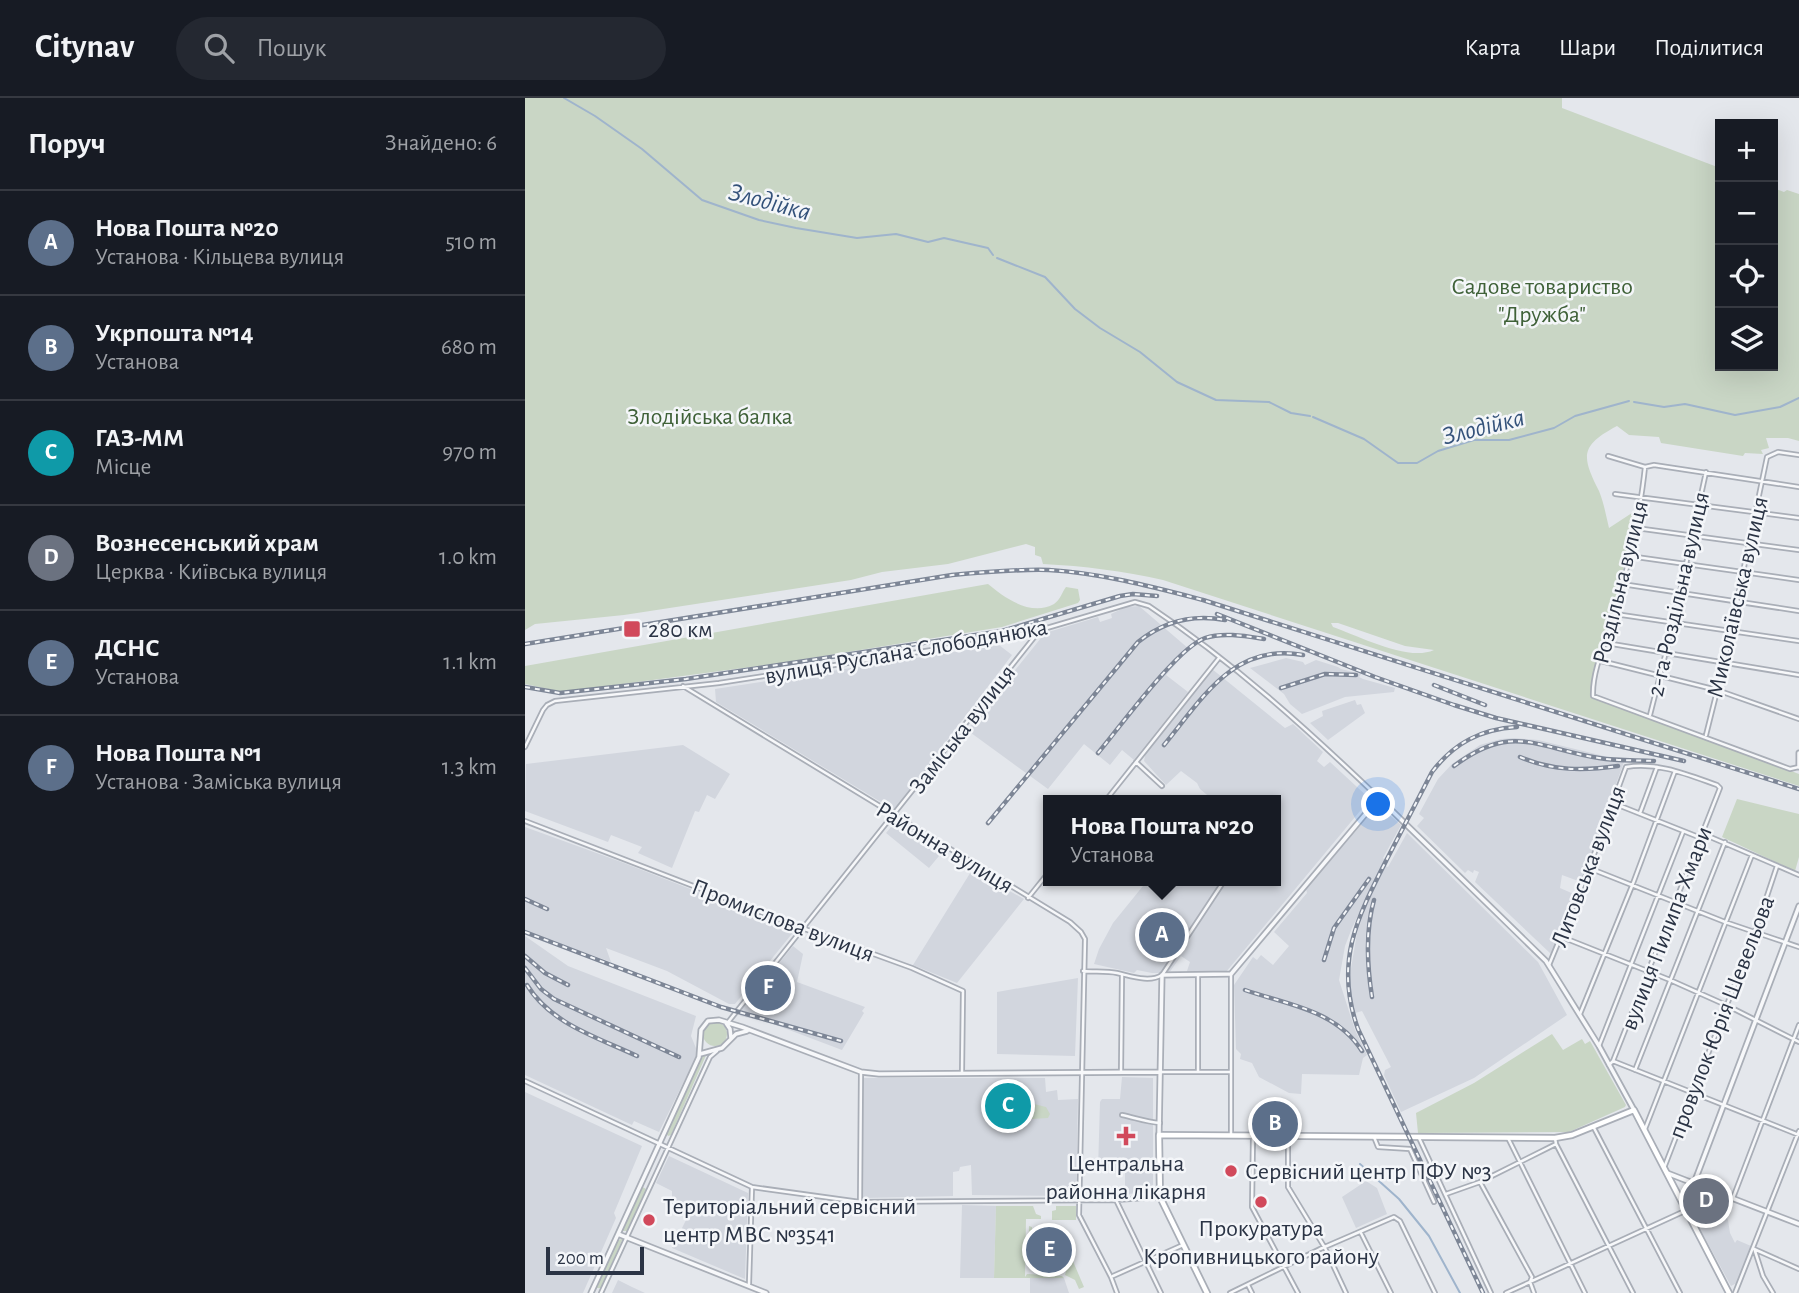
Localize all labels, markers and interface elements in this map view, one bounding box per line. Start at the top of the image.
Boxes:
search box [176,17,666,80]
icon: search [200,29,238,67]
text: Citynav [35,31,134,64]
text: Пошук [256,35,327,61]
text: Карта [1464,36,1521,60]
text: Шари [1559,36,1616,60]
text: Поділитися [1654,36,1764,60]
map controls [1715,119,1778,371]
button: + [1715,119,1778,182]
text: Поруч [28,129,106,159]
text: Знайдено: 6 [385,132,497,155]
water label: Злодійка [726,179,813,225]
button: − [1715,182,1778,245]
text: Нова Пошта №20 [95,215,279,241]
text: A [44,231,58,254]
text: 510 m [445,231,497,254]
button: locate [1715,245,1778,308]
text: Установа · Кільцева вулиця [95,246,344,269]
park label: Садове товариство "Дружба" [1451,275,1633,327]
button: layers [1715,308,1778,371]
text: Укрпошта №14 [95,320,254,346]
text: B [44,336,58,359]
text: 680 m [441,336,497,359]
text: Установа [95,351,179,374]
water label: Злодійка [1440,404,1527,450]
park label: Злодійська балка [627,405,793,429]
text: ГАЗ-ММ [95,425,184,451]
text: C [45,441,57,464]
text: 970 m [442,441,497,464]
text: Місце [95,456,151,479]
street label: 2-га Роздільна вулиця [1644,490,1714,699]
street label: Миколаївська вулиця [1703,494,1773,700]
street label: Роздільна вулиця [1589,498,1653,666]
text: Вознесенський храм [95,530,319,556]
text: D [43,546,59,569]
text: 1.0 km [439,546,497,569]
text: Церква · Київська вулиця [95,561,327,584]
street label: вулиця Руслана Слободянюка [763,615,1050,689]
place label: 280 км [648,618,713,642]
marker: 280 км [622,619,642,639]
text: ДСНС [95,635,160,661]
text: E [45,651,57,674]
text: 1.1 km [443,651,497,674]
street label: Заміська вулиця [905,661,1020,799]
text: Установа [95,666,179,689]
text: Нова Пошта №1 [95,740,262,766]
text: F [46,756,56,779]
text: 1.3 km [442,756,497,779]
text: Установа · Заміська вулиця [95,771,342,794]
street label: Литовська вулиця [1547,782,1631,950]
your location [1361,787,1395,821]
popup [1043,795,1281,886]
street label: Районна вулиця [872,797,1017,898]
text: Нова Пошта №20 [1070,813,1254,839]
street label: вулиця Пилипа Хмари [1617,823,1717,1033]
text: Установа [1070,844,1154,867]
street label: Промислова вулиця [688,875,877,967]
street label: провулок Юрія Шевельова [1665,893,1779,1142]
pin: A [1139,909,1185,961]
pin: F [745,962,791,1014]
pin: C [985,1080,1031,1132]
pin: B [1252,1098,1298,1150]
marker: Центральна районна лікарня [1116,1126,1136,1146]
place label: Центральна районна лікарня [1045,1152,1207,1204]
place label: Сервісний центр ПФУ №3 [1245,1160,1492,1184]
marker: Сервісний центр ПФУ №3 [1223,1163,1239,1179]
pin: D [1683,1175,1729,1227]
marker: Прокуратура Кропивницького району [1253,1194,1269,1210]
place label: Територіальний сервісний центр МВС №3541 [663,1195,916,1247]
marker: Територіальний сервісний центр МВС №3541 [641,1212,657,1228]
place label: Прокуратура Кропивницького району [1143,1217,1380,1269]
pin: E [1026,1224,1072,1276]
scale bar [546,1244,644,1276]
text: 200 m [557,1249,604,1268]

